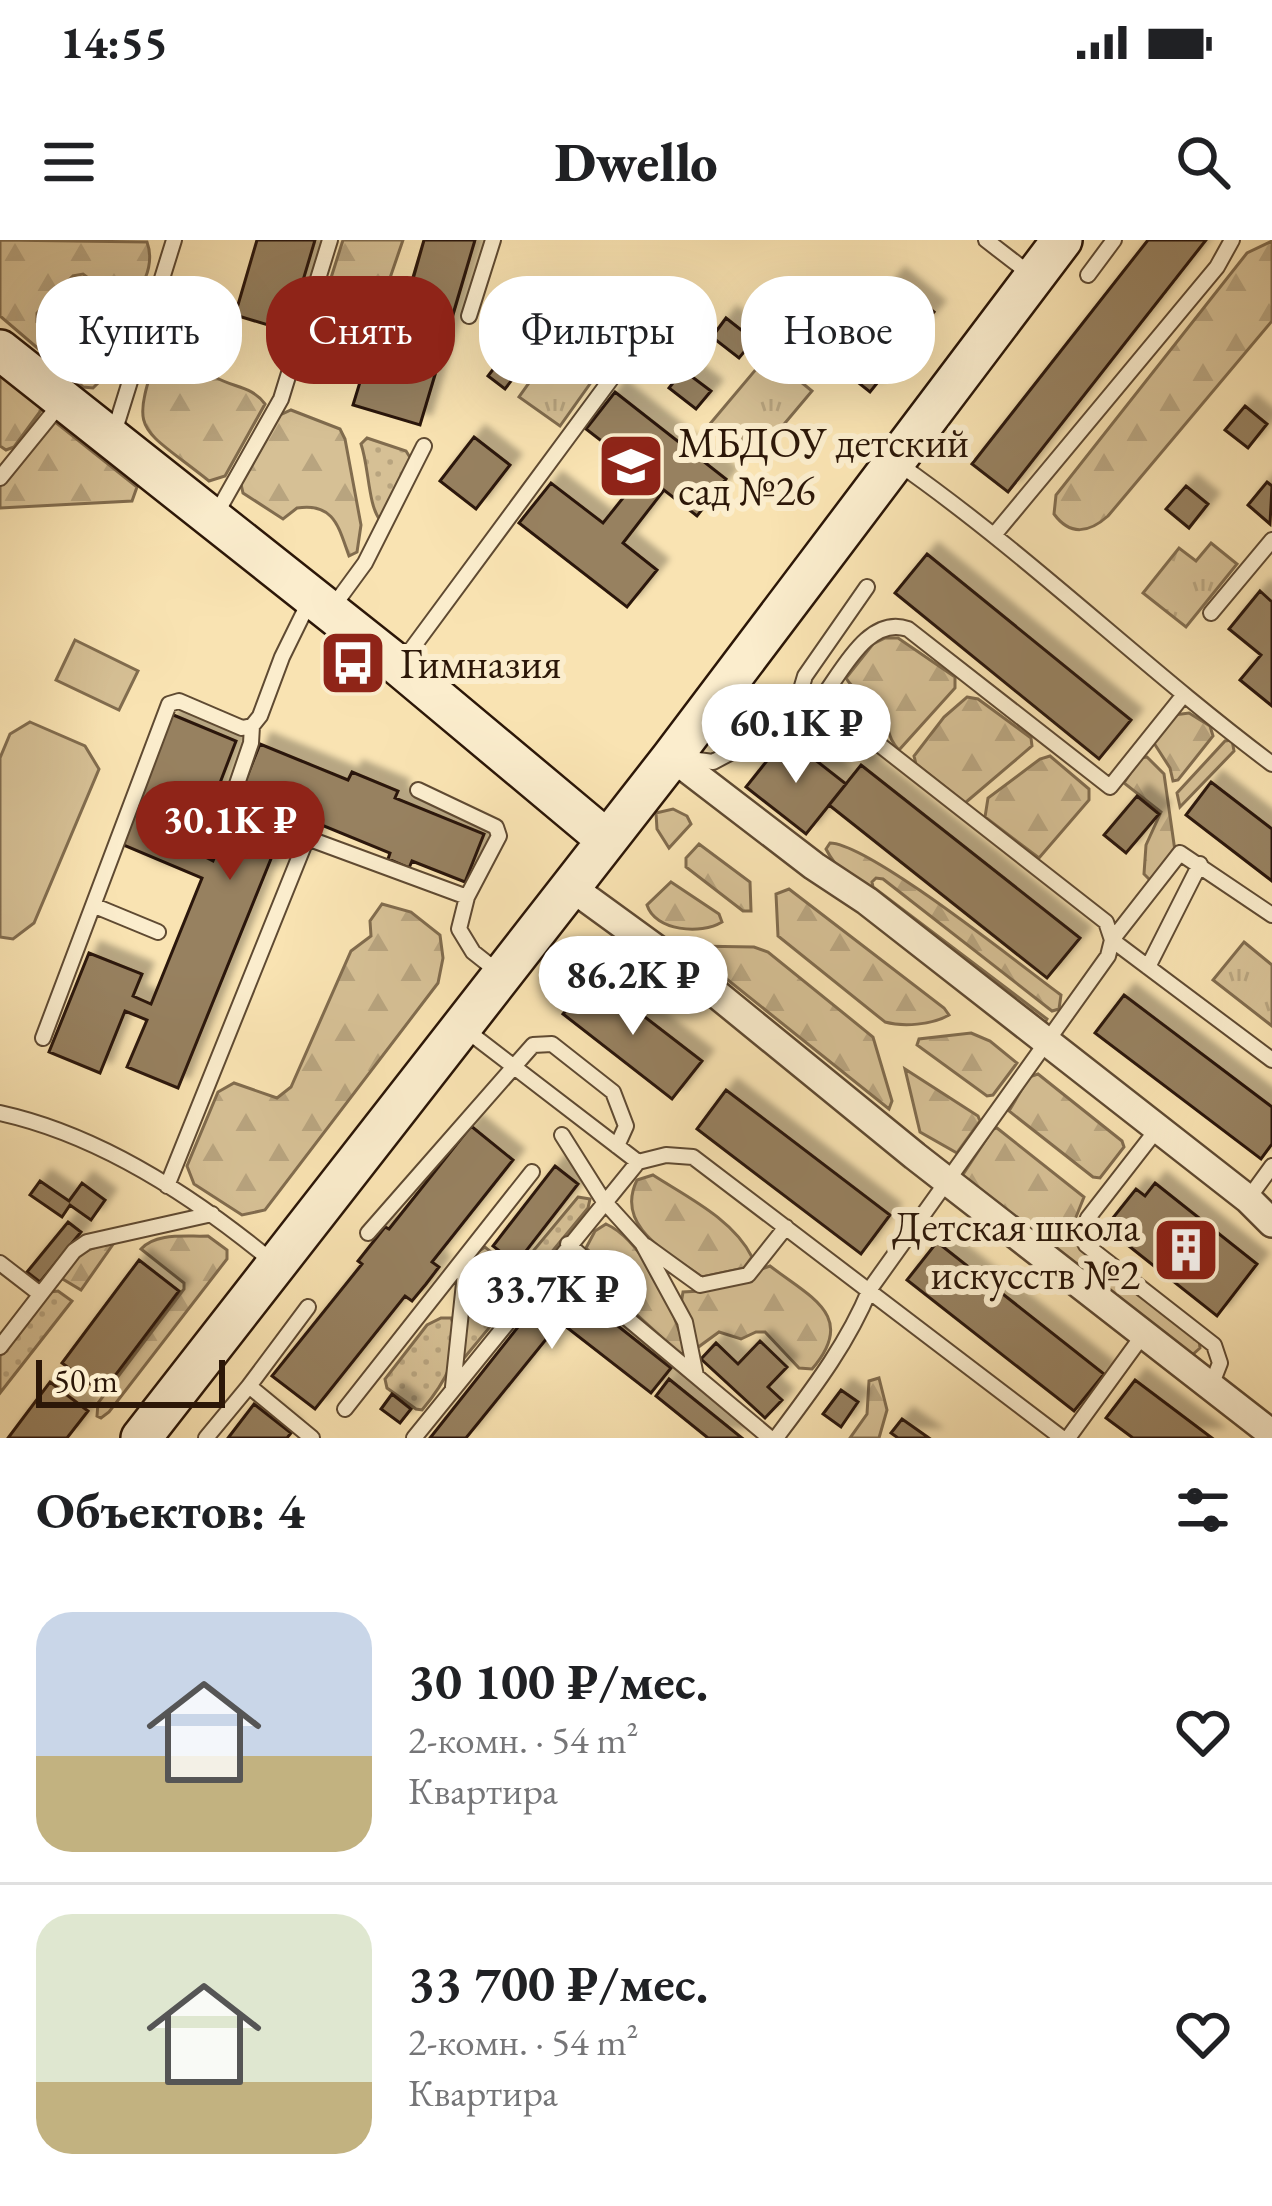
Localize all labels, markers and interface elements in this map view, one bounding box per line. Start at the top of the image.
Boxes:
text: 14:55 [60,13,168,71]
text: Dwello [554,127,718,197]
icon: menu [36,129,102,195]
icon: search [1170,129,1236,195]
chip: Купить [36,276,242,384]
chip: Снять [266,276,455,384]
chip: Фильтры [479,276,717,384]
chip: Новое [741,276,935,384]
place label: МБДОУ детский сад №26 [678,415,969,518]
school or university icon: МБДОУ детский сад №26 [596,431,666,501]
bus stop icon: Гимназия [318,628,388,698]
place label: Гимназия [400,636,561,691]
pin: 60.1K ₽ [685,684,907,786]
text: 60.1K ₽ [729,697,863,748]
pin: 30.1K ₽ [119,781,341,883]
text: 30.1K ₽ [163,794,297,845]
pin: 86.2K ₽ [522,936,744,1038]
text: 86.2K ₽ [566,949,700,1000]
place label: Детская школа искусств №2 [892,1199,1140,1302]
building icon: Детская школа искусств №2 [1151,1215,1221,1285]
pin: 33.7K ₽ [441,1250,663,1352]
text: 33.7K ₽ [485,1263,619,1314]
scale bar [36,1354,225,1407]
text: 50 m [54,1359,118,1402]
text: Объектов: 4 [36,1477,305,1543]
icon: filters [1170,1477,1236,1543]
text: 30 100 ₽/мес. [408,1648,708,1714]
icon: home [132,1660,276,1804]
icon: heart [1170,1699,1236,1765]
text: 2-комн. · 54 m² [408,1714,639,1765]
text: Квартира [408,1765,558,1816]
text: 33 700 ₽/мес. [408,1950,708,2016]
icon: home [132,1962,276,2106]
icon: heart [1170,2001,1236,2067]
text: 2-комн. · 54 m² [408,2016,639,2067]
text: Квартира [408,2067,558,2118]

